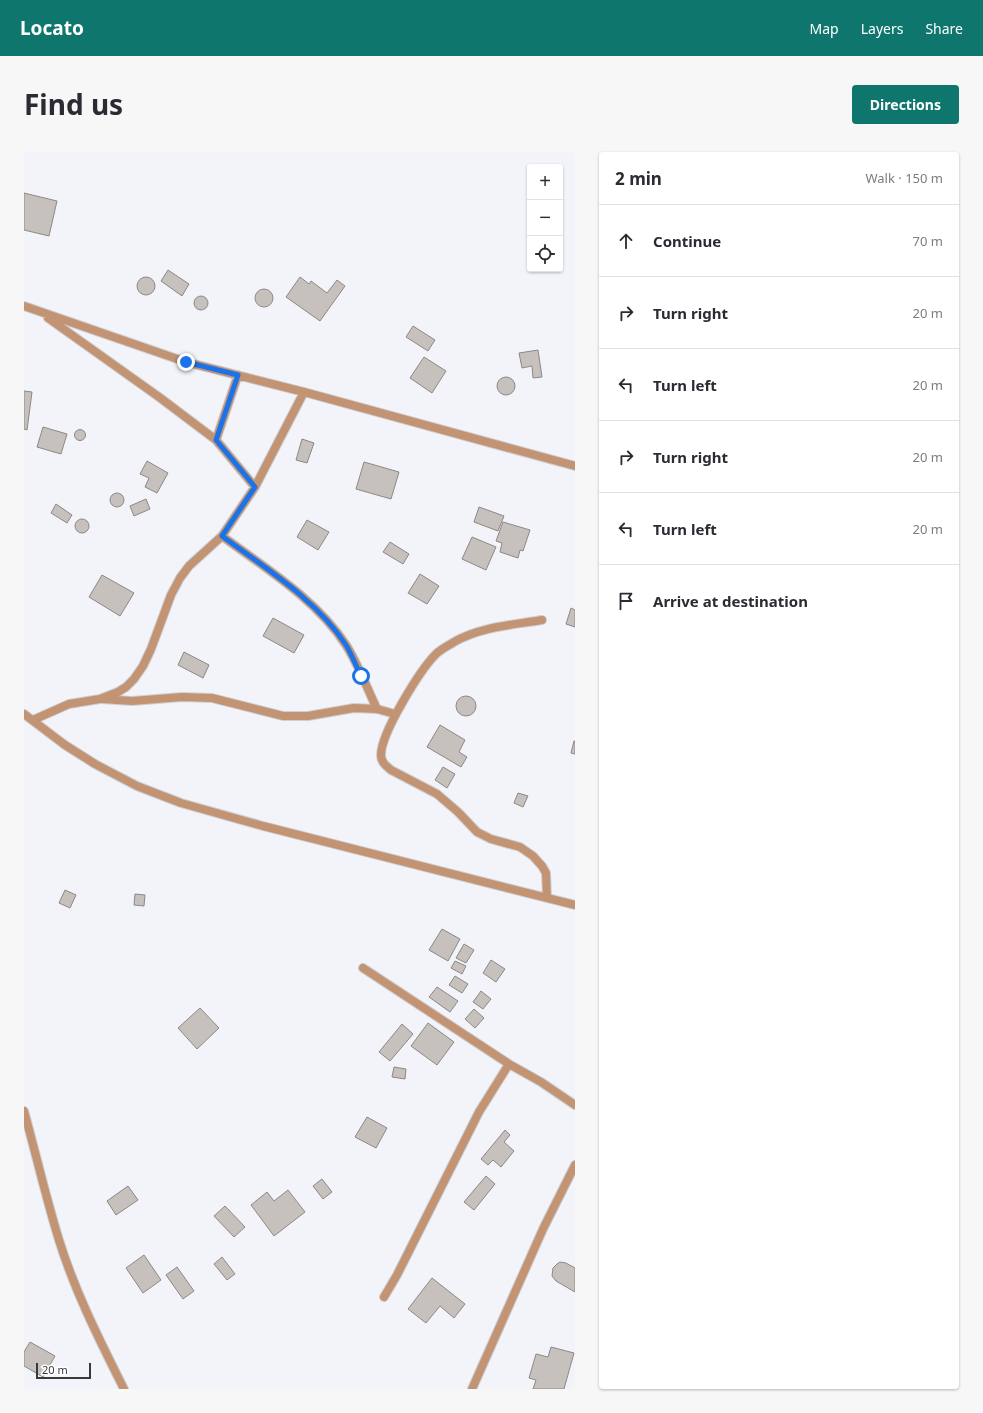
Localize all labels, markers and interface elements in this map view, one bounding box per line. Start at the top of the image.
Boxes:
text: Locato [20,15,84,41]
text: Map [810,19,839,38]
text: Layers [861,19,903,38]
text: Share [925,19,963,38]
text: Find us [24,85,123,123]
button: Directions [852,85,959,124]
map controls [527,164,563,272]
button: + [527,164,563,200]
text: 2 min [615,167,662,190]
text: Walk · 150 m [865,169,943,187]
button: − [527,200,563,236]
icon: ahead [615,230,637,252]
text: Continue [653,231,721,251]
text: 70 m [913,232,943,250]
button: locate [527,236,563,272]
icon: right [615,302,637,324]
text: Turn right [653,303,728,323]
text: 20 m [913,304,943,322]
route end [177,353,195,371]
icon: left [615,374,637,396]
text: Turn left [653,375,717,395]
text: 20 m [913,376,943,394]
icon: right [615,446,637,468]
text: Turn right [653,447,728,467]
text: 20 m [913,448,943,466]
icon: left [615,518,637,540]
text: Turn left [653,519,717,539]
text: 20 m [913,520,943,538]
icon: arrive [615,590,637,612]
text: Arrive at destination [653,591,808,611]
route start [352,667,370,685]
scale bar [36,1361,91,1380]
text: 20 m [42,1362,68,1377]

